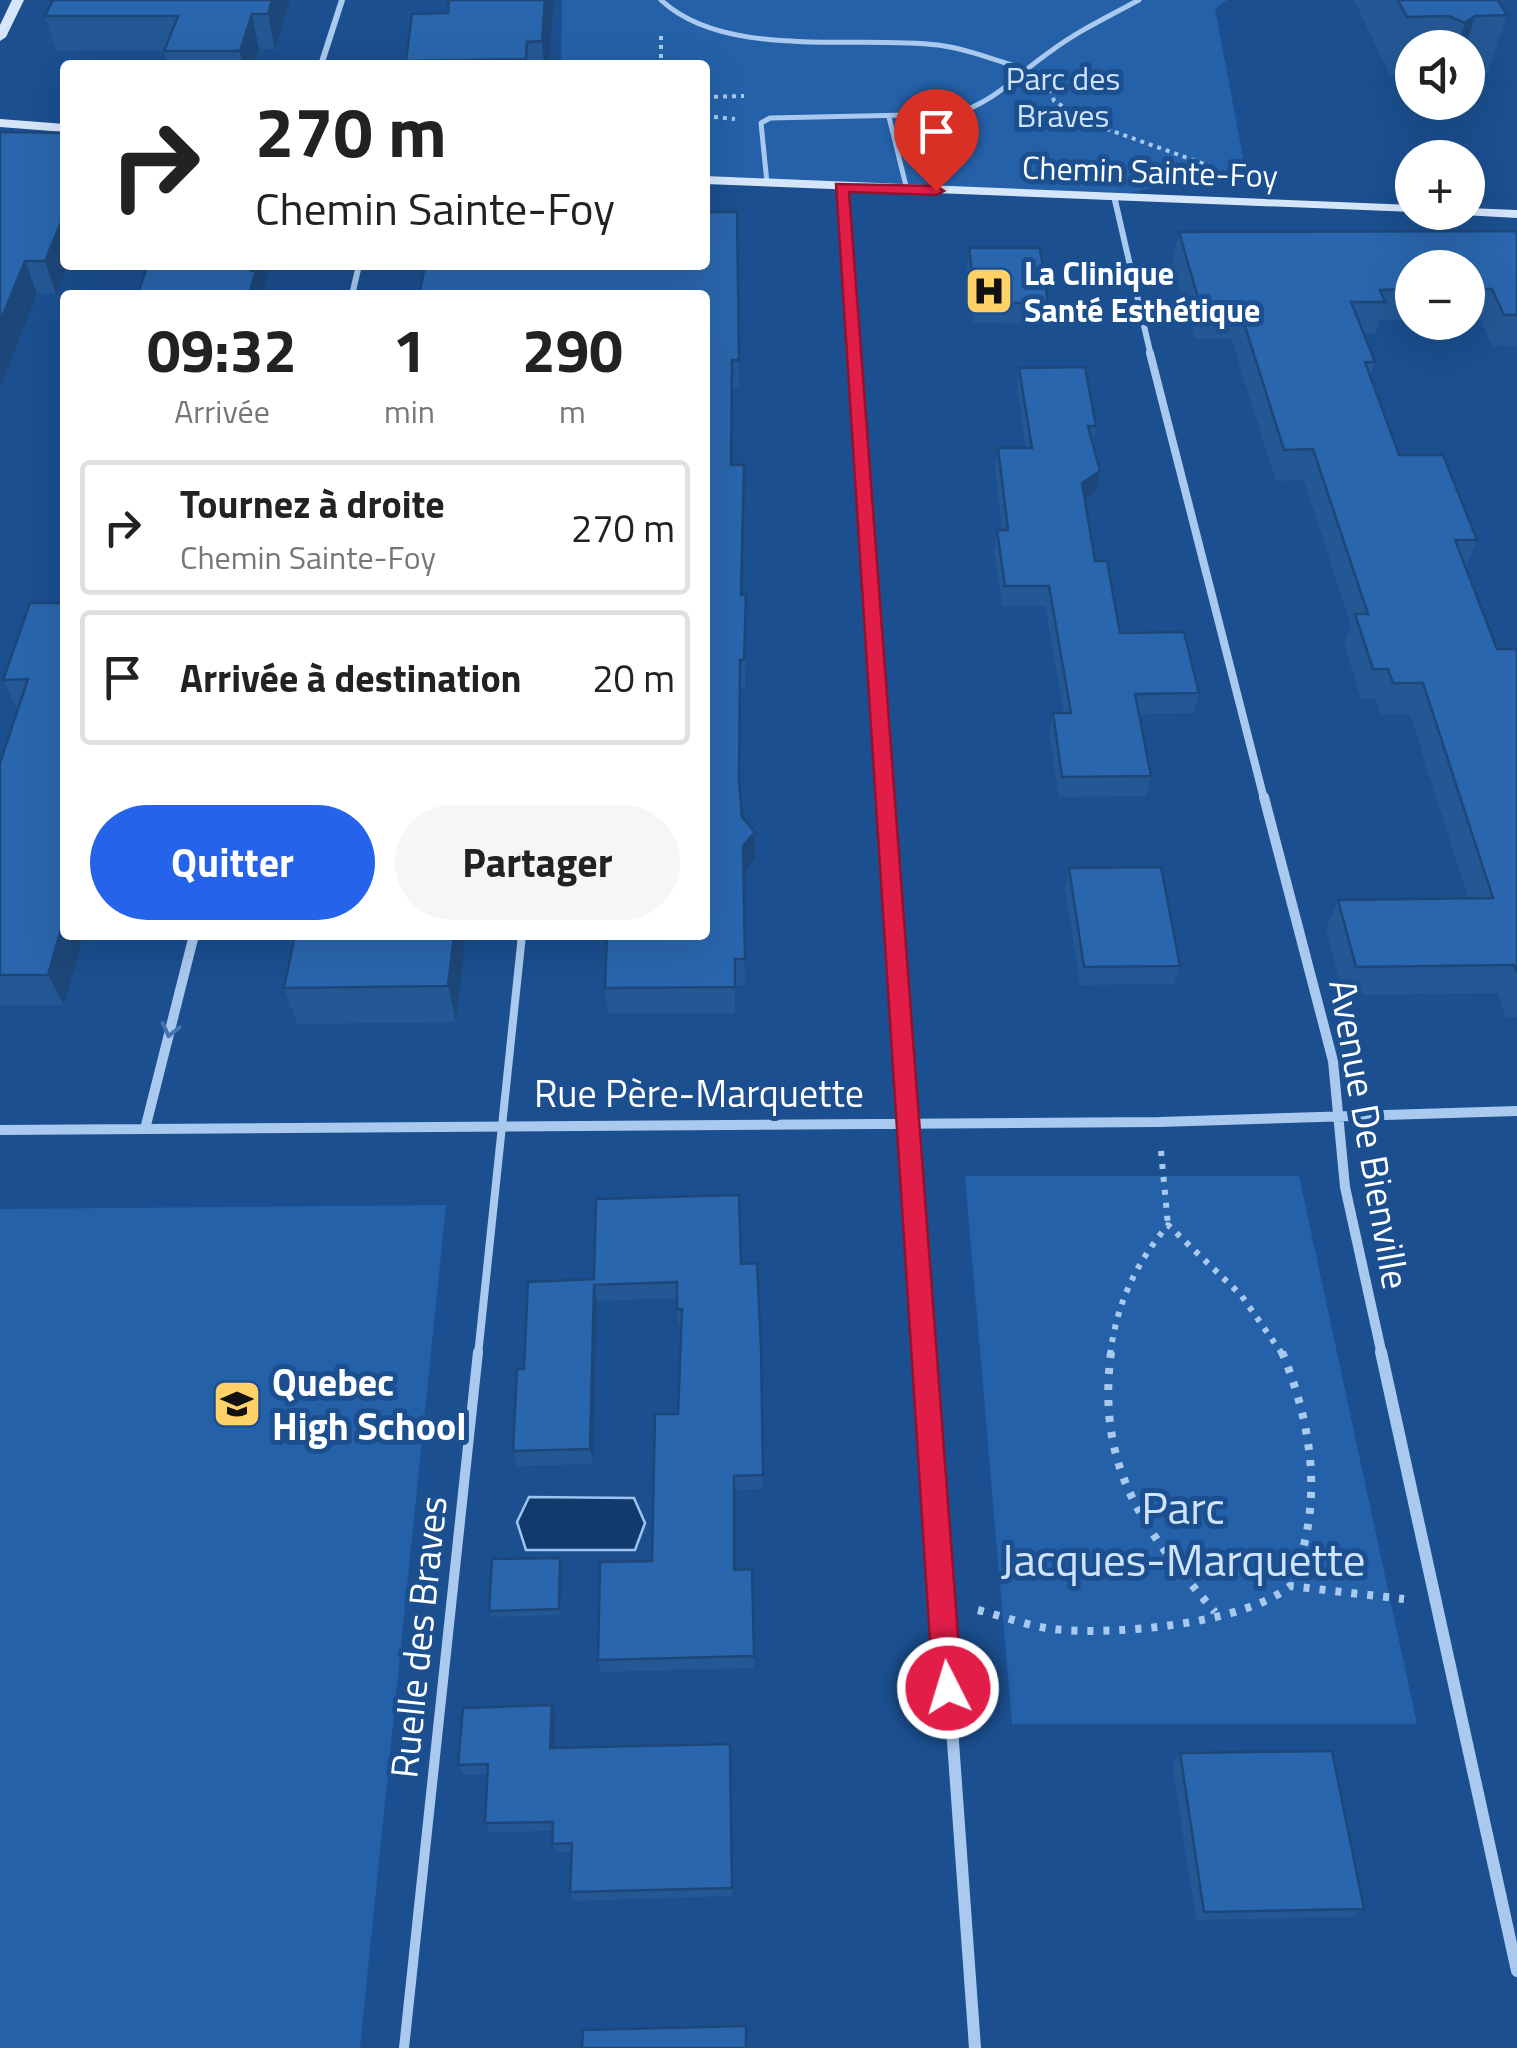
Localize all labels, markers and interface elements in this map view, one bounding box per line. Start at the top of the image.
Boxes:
map controls [1395,30,1485,340]
button: sound [1395,30,1485,120]
park label: Parc des Braves [1006,54,1120,139]
text: 270 m [255,78,447,184]
pin [894,89,979,192]
icon: right [90,100,220,230]
icon: arrive [909,104,964,159]
button: + [1395,140,1485,230]
street label: Chemin Sainte-Foy [1021,143,1279,199]
text: Chemin Sainte-Foy [255,174,615,242]
place label: La Clinique Santé Esthétique [1024,249,1260,334]
button: − [1395,250,1485,340]
hospital icon: La Clinique Santé Esthétique [963,265,1015,317]
text: 09:32 [147,304,297,395]
text: 1 [393,304,426,395]
text: 290 [522,304,623,395]
text: Arrivée [174,387,270,435]
text: min [384,387,435,435]
text: m [559,387,586,435]
text: Tournez à droite [180,475,445,533]
text: 270 m [571,499,675,557]
icon: right [95,500,150,555]
text: Chemin Sainte-Foy [180,533,436,581]
text: Arrivée à destination [180,649,522,707]
text: 20 m [592,649,675,707]
icon: arrive [95,650,150,705]
button: Quitter [90,805,375,920]
button: Partager [395,805,680,920]
street label: Avenue De Bienville [1314,974,1426,1294]
one-way arrow [161,1021,182,1038]
street label: Rue Père-Marquette [534,1064,864,1122]
place label: Quebec High School [272,1353,467,1455]
school or university icon: Quebec High School [211,1378,263,1430]
park label: Parc Jacques-Marquette [1000,1473,1366,1593]
street label: Ruelle des Braves [374,1493,462,1781]
position arrow [896,1636,1000,1740]

